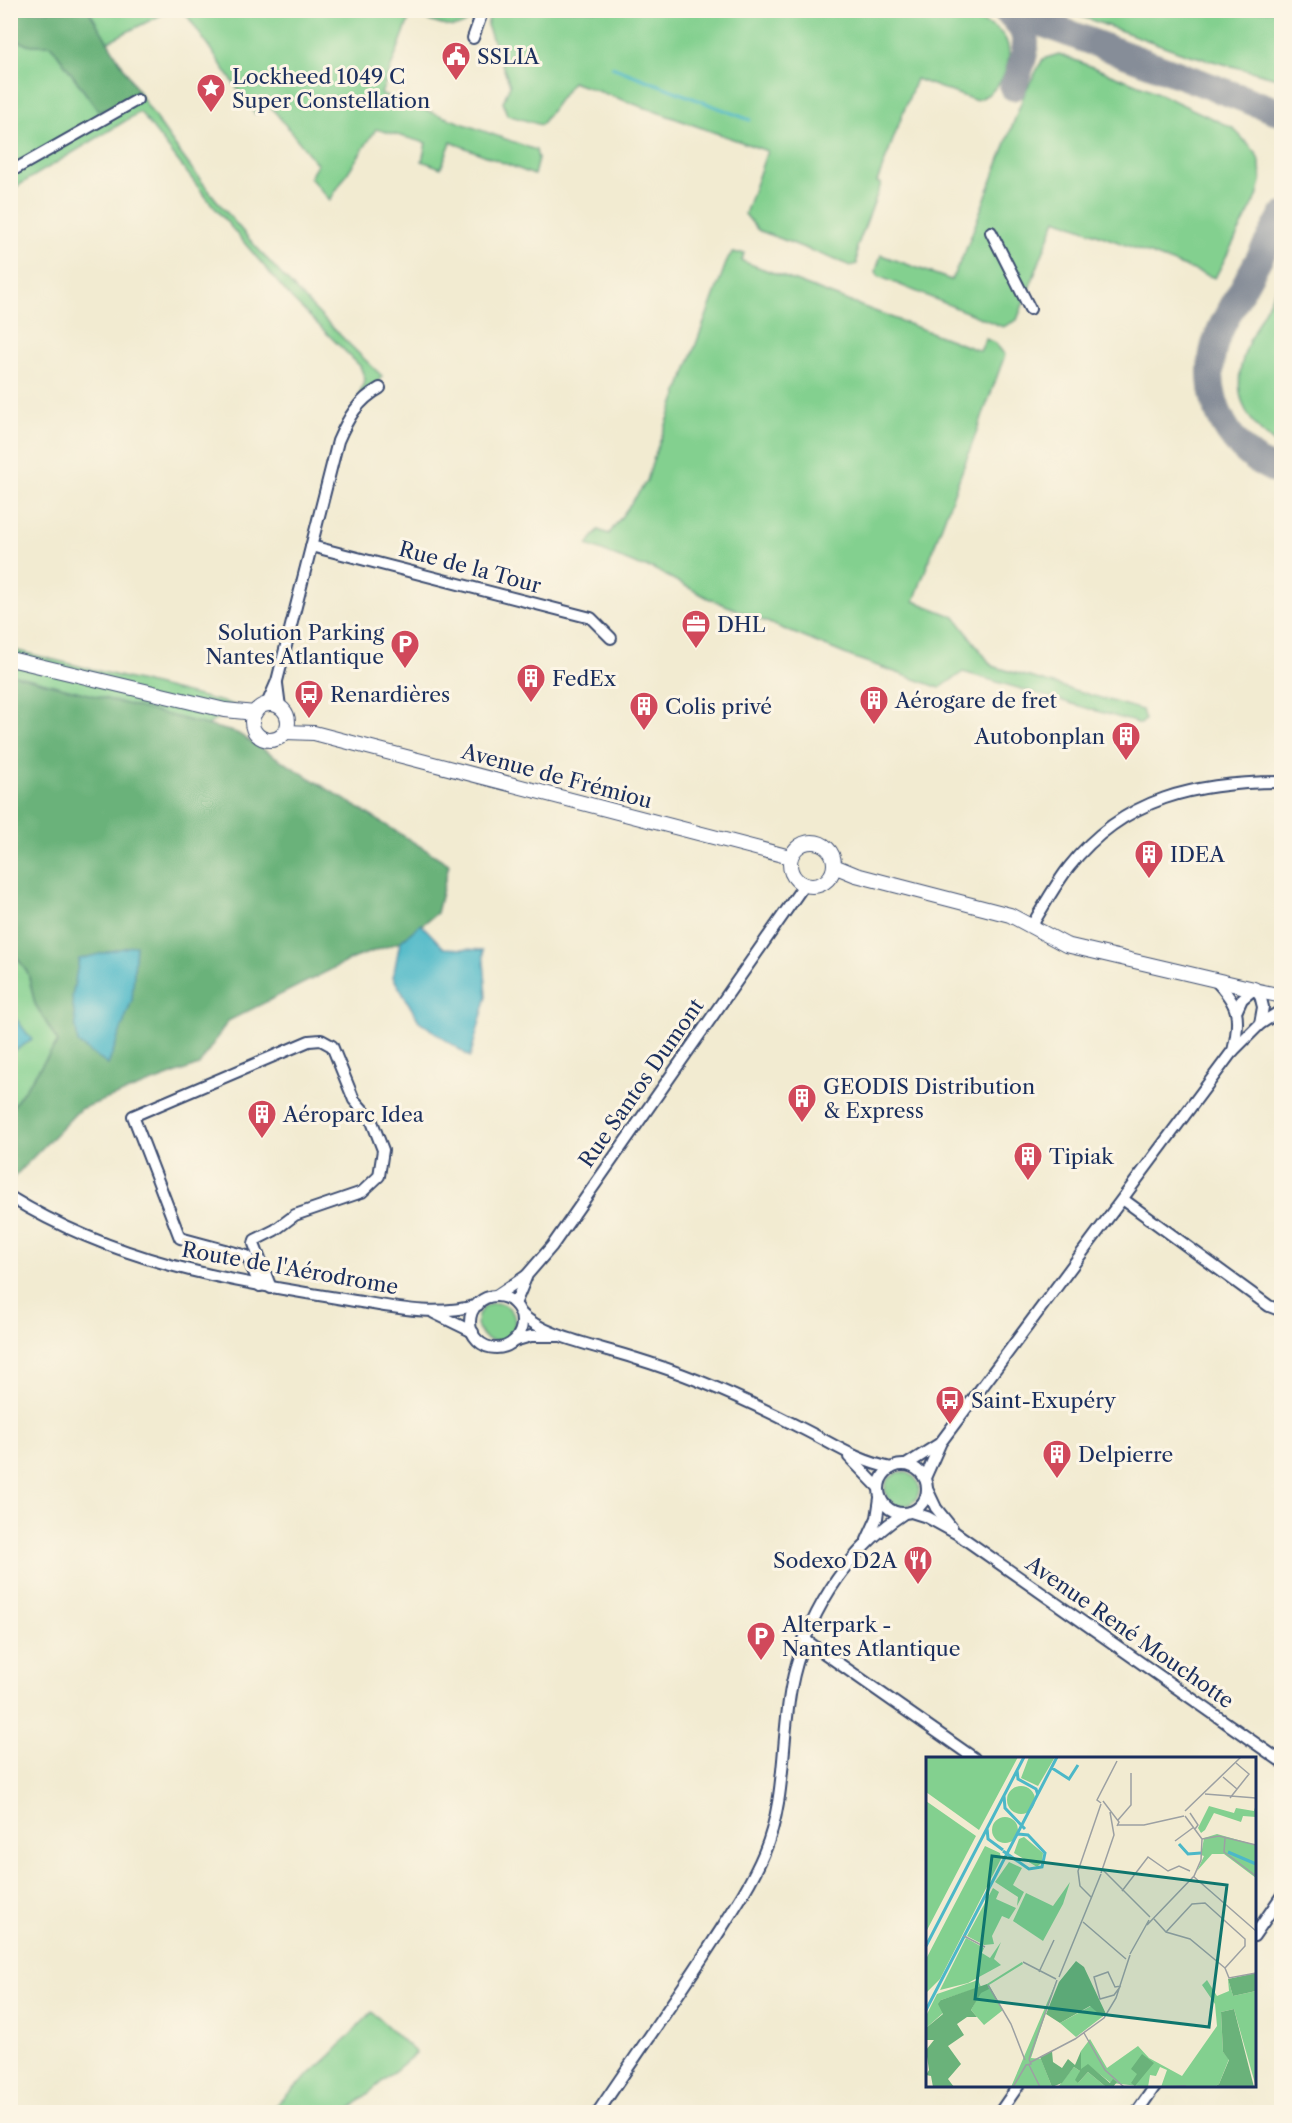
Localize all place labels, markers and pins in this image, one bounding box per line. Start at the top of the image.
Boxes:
public building icon: SSLIA [440,40,472,82]
place label: SSLIA [477,44,540,69]
place label: Lockheed 1049 C Super Constellation [232,64,430,113]
place icon: Lockheed 1049 C Super Constellation [195,72,227,114]
office icon: DHL [680,608,712,650]
place label: DHL [717,612,766,637]
place label: Solution Parking Nantes Atlantique [205,620,385,669]
parking icon: Solution Parking Nantes Atlantique [389,628,421,670]
building icon: FedEx [515,662,547,704]
place label: FedEx [552,666,617,691]
bus stop icon: Renardières [293,678,325,720]
place label: Renardières [330,682,450,707]
building icon: Aérogare de fret [858,684,890,726]
place label: Aérogare de fret [894,688,1057,713]
building icon: Colis privé [628,690,660,732]
place label: Colis privé [665,694,772,719]
building icon: Autobonplan [1110,720,1142,762]
place label: Autobonplan [973,724,1105,749]
building icon: IDEA [1133,838,1165,880]
place label: IDEA [1170,842,1225,867]
place label: GEODIS Distribution & Express [823,1074,1035,1123]
building icon: GEODIS Distribution & Express [786,1082,818,1124]
building icon: Aéroparc Idea [246,1098,278,1140]
place label: Aéroparc Idea [282,1102,425,1127]
building icon: Tipiak [1012,1140,1044,1182]
place label: Tipiak [1049,1144,1114,1169]
bus stop icon: Saint-Exupéry [934,1384,966,1426]
place label: Saint-Exupéry [971,1388,1116,1413]
building icon: Delpierre [1041,1438,1073,1480]
place label: Delpierre [1078,1442,1173,1467]
restaurant icon: Sodexo D2A [902,1544,934,1586]
place label: Sodexo D2A [773,1548,897,1573]
place label: Alterpark - Nantes Atlantique [781,1612,961,1661]
parking icon: Alterpark - Nantes Atlantique [745,1620,777,1662]

